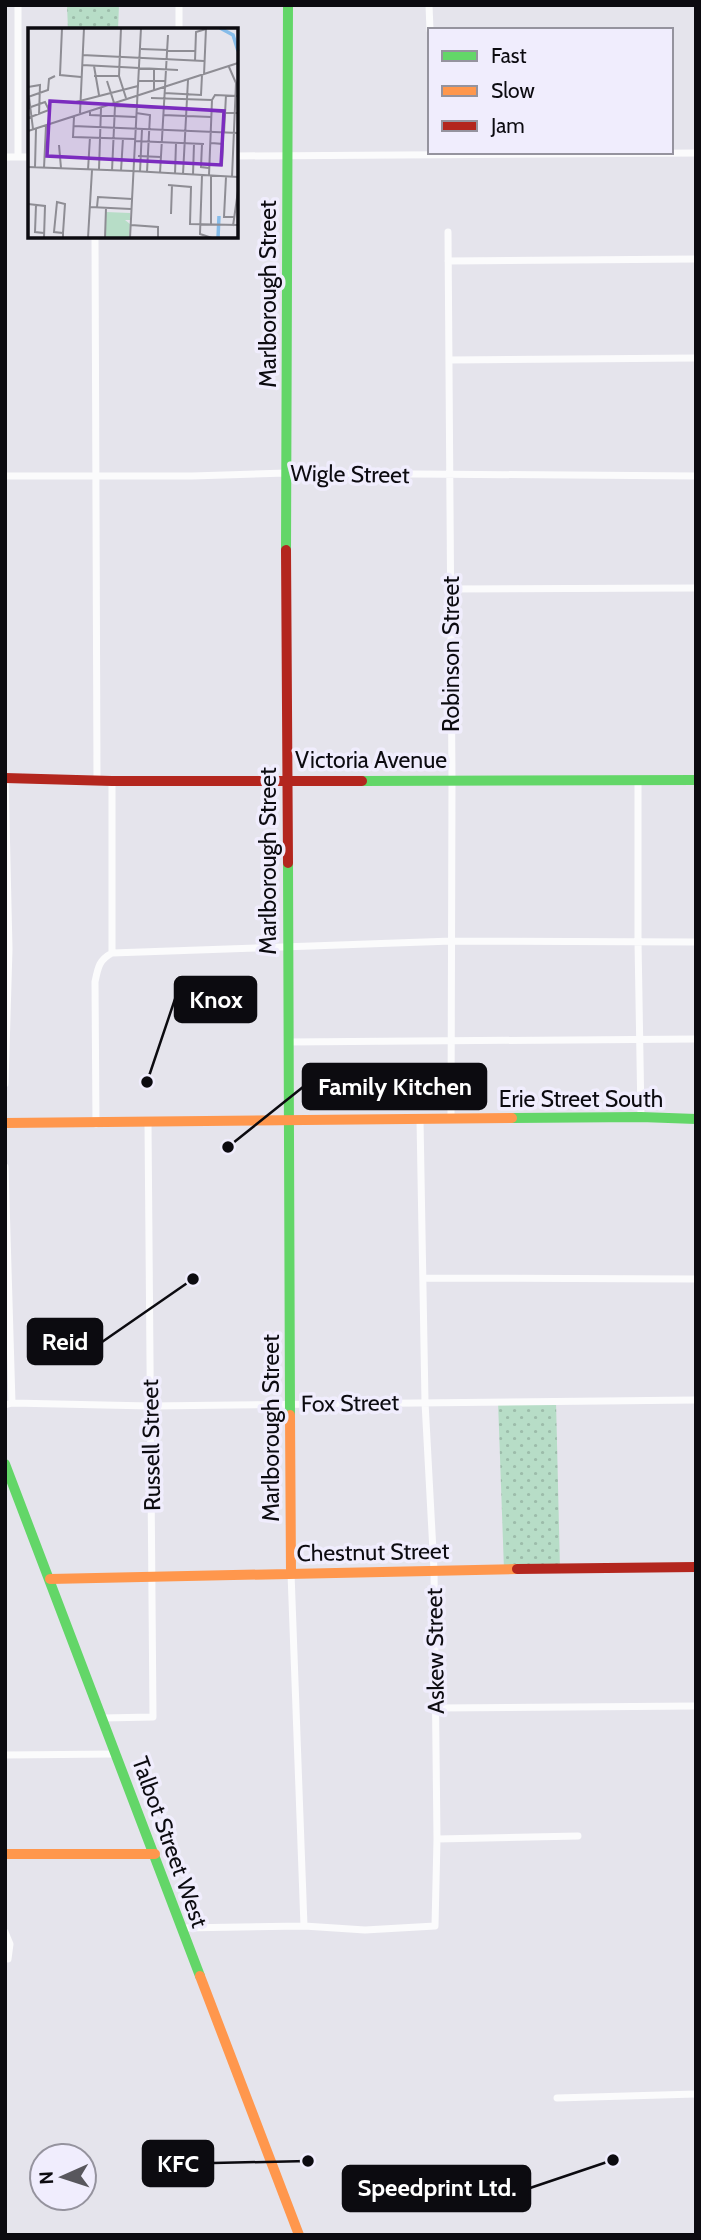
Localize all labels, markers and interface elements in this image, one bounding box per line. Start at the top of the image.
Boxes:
inset map [28,28,238,238]
legend [428,28,673,154]
text: Fast [491,43,527,68]
text: Slow [491,78,535,103]
text: Jam [490,113,525,138]
street label: Marlborough Street [254,200,282,388]
street label: Wigle Street [290,459,410,489]
street label: Robinson Street [437,576,465,732]
street label: Victoria Avenue [295,746,447,774]
street label: Marlborough Street [254,767,282,955]
callout: Knox [175,977,256,1022]
text: Knox [189,985,243,1014]
callout: Family Kitchen [303,1064,486,1109]
text: Family Kitchen [318,1072,472,1101]
street label: Erie Street South [499,1085,663,1113]
callout: Reid [28,1319,102,1364]
text: Reid [42,1327,88,1356]
street label: Marlborough Street [257,1334,285,1522]
street label: Russell Street [136,1379,166,1511]
street label: Fox Street [301,1388,400,1418]
street label: Chestnut Street [296,1537,450,1567]
street label: Askew Street [420,1587,450,1714]
street label: Talbot Street West [126,1753,214,1931]
callout: KFC [143,2141,213,2186]
north arrow [28,2142,98,2212]
text: KFC [157,2149,199,2178]
callout: Speedprint Ltd. [343,2166,530,2211]
text: N [35,2171,58,2185]
text: Speedprint Ltd. [358,2173,516,2202]

